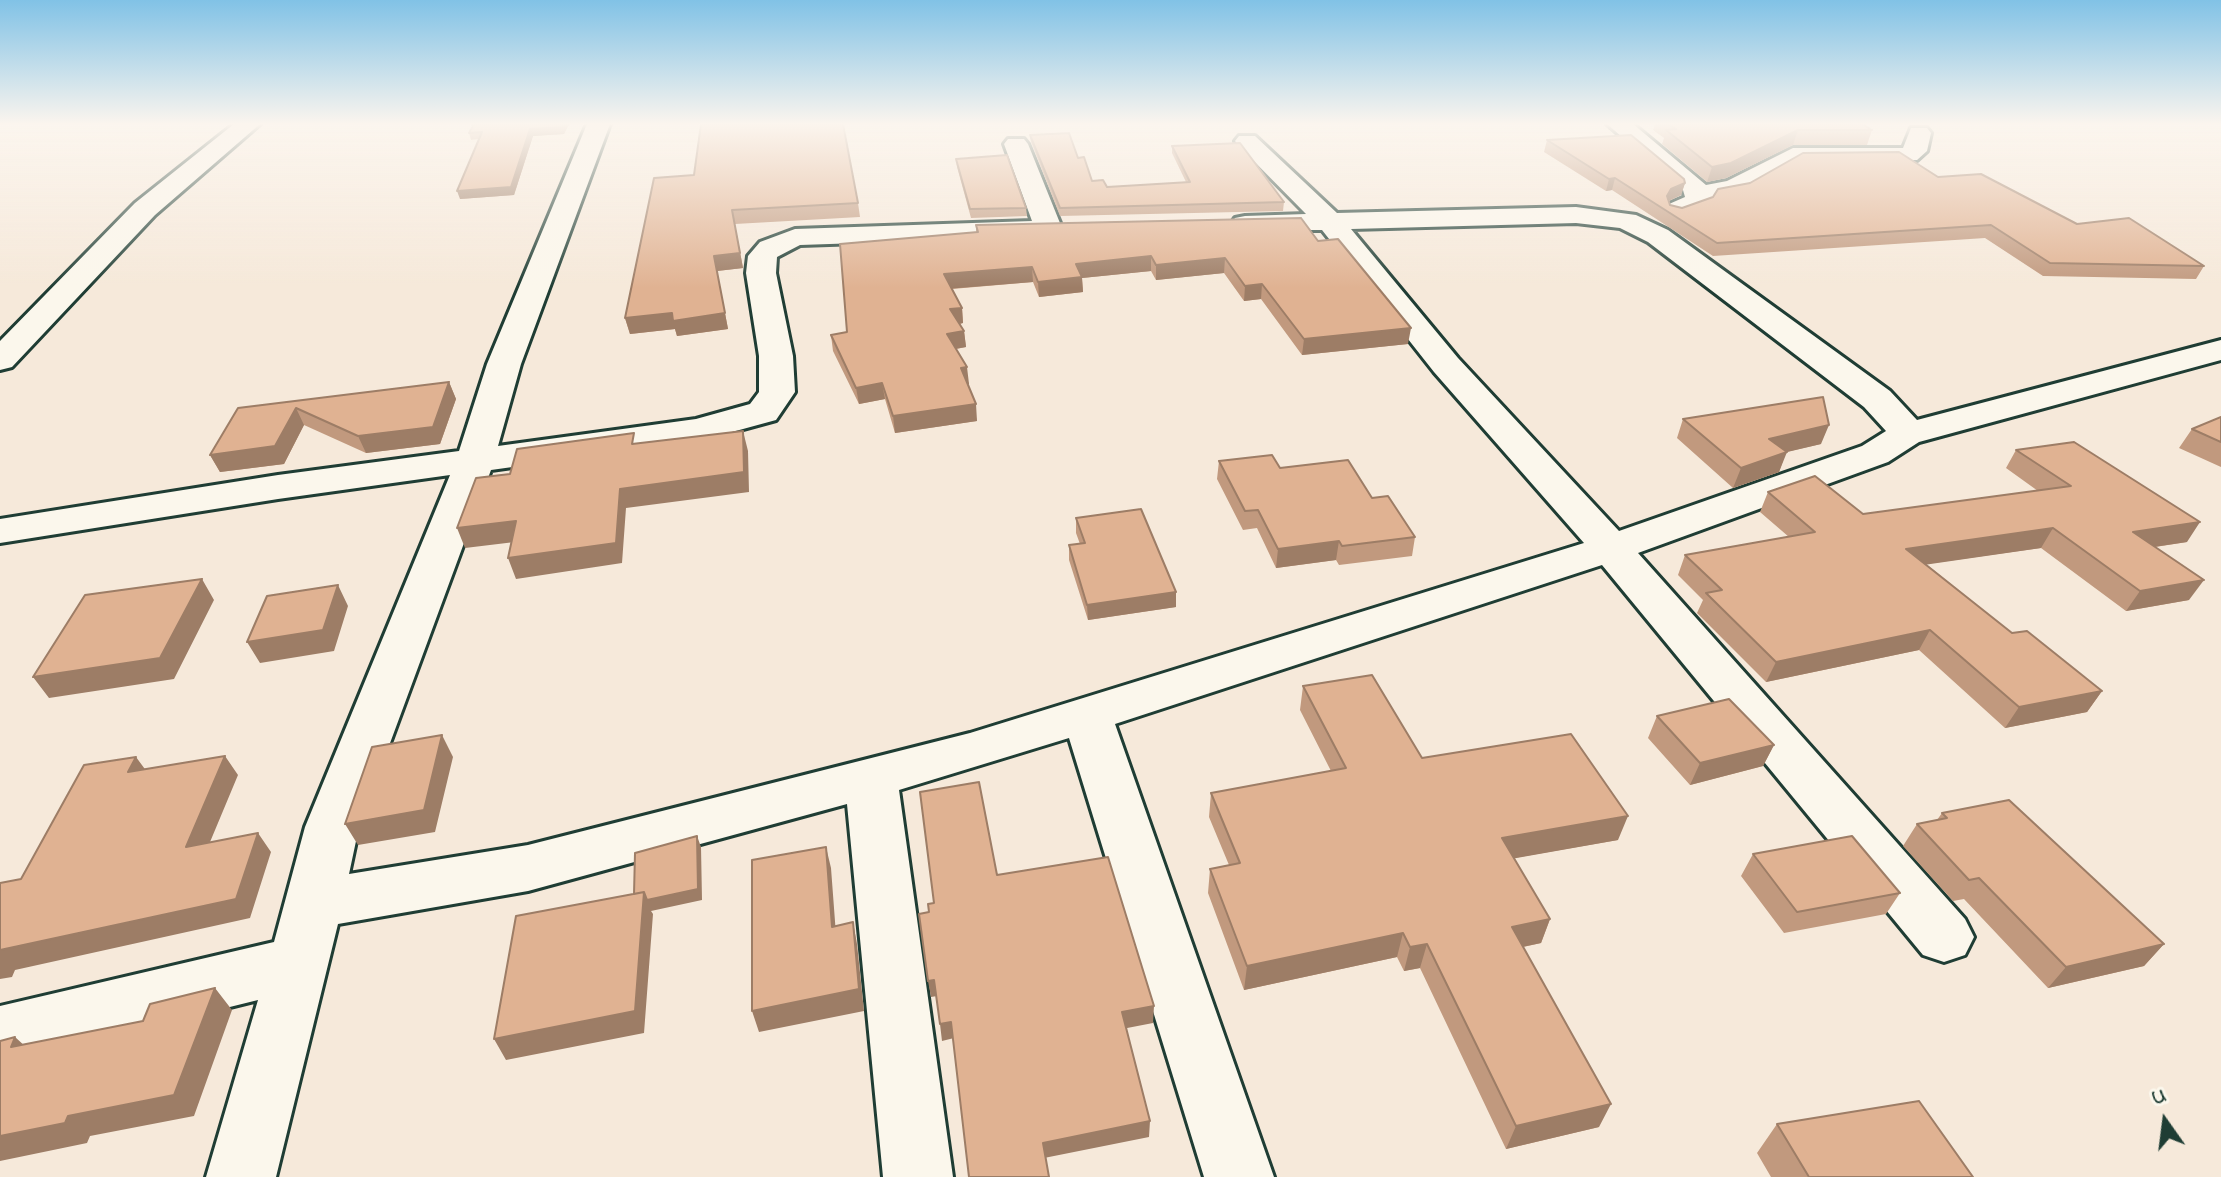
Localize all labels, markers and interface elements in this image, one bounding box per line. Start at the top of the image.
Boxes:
north arrow [2125,1081,2205,1161]
text: U [2149,1081,2170,1115]

